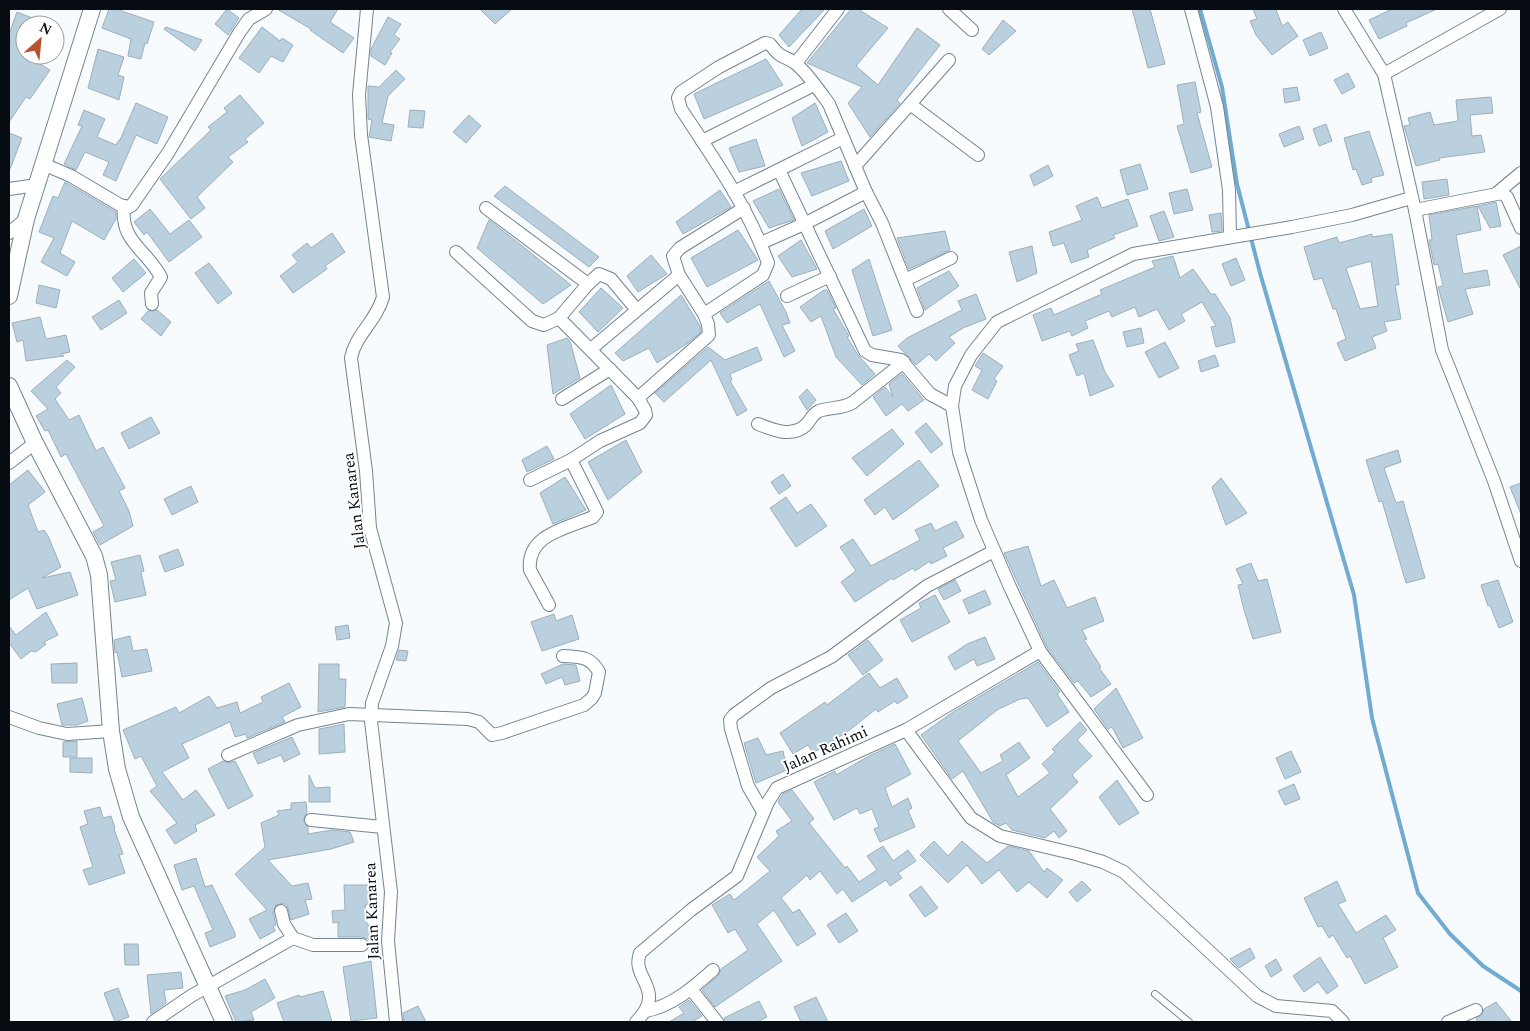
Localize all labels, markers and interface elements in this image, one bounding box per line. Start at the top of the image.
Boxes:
north arrow [15,15,65,65]
text: N [36,17,56,41]
street label: Jalan Kanarea [336,451,372,551]
street label: Jalan Rahimi [779,719,872,778]
street label: Jalan Kanarea [358,862,386,960]

